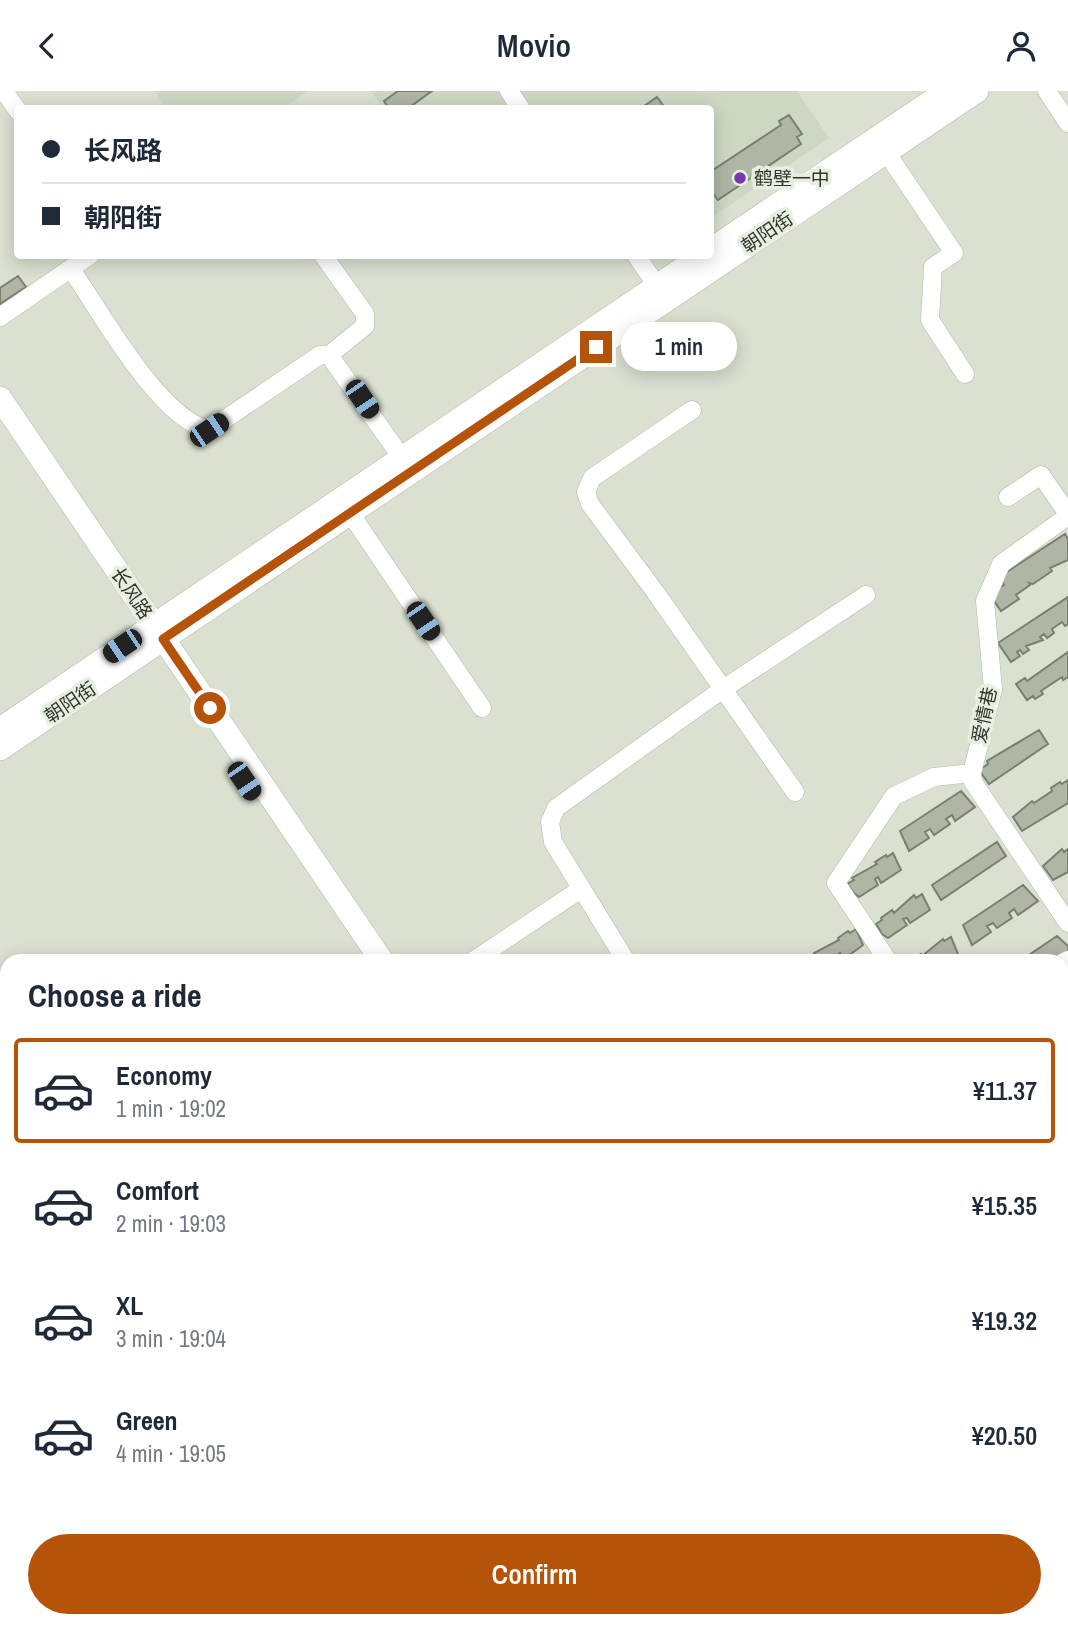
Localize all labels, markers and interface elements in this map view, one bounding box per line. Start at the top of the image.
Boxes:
text: Movio [497,24,571,67]
icon: back [28,27,66,65]
icon: person [1002,27,1040,65]
text: 长风路 [84,133,162,168]
place label: 鹤壁一中 [754,165,830,191]
marker: 鹤壁一中 [732,170,748,186]
text: 朝阳街 [84,200,162,235]
street label: 朝阳街 [736,205,798,259]
callout: 1 min [620,323,736,371]
route end [580,331,612,363]
text: 1 min [655,331,703,362]
car [342,376,383,422]
car [186,410,233,450]
street label: 长风路 [105,562,159,624]
car [403,598,444,644]
car [99,626,146,666]
street label: 朝阳街 [39,675,101,729]
street label: 爱情巷 [965,684,1003,746]
route start [194,692,226,724]
car [224,758,265,804]
text: Choose a ride [28,974,202,1017]
text: Economy [116,1058,212,1093]
icon: car [32,1059,95,1122]
text: ¥11.37 [973,1073,1037,1108]
text: 1 min · 19:02 [116,1093,226,1124]
text: Comfort [116,1173,199,1208]
icon: car [32,1174,95,1237]
text: ¥15.35 [972,1188,1037,1223]
text: 2 min · 19:03 [116,1208,226,1239]
text: XL [116,1288,143,1323]
icon: car [32,1289,95,1352]
text: ¥19.32 [972,1303,1037,1338]
text: 3 min · 19:04 [116,1323,226,1354]
text: Green [116,1403,178,1438]
icon: car [32,1404,95,1467]
text: ¥20.50 [972,1418,1037,1453]
text: 4 min · 19:05 [116,1438,226,1469]
button: Confirm [28,1534,1041,1614]

